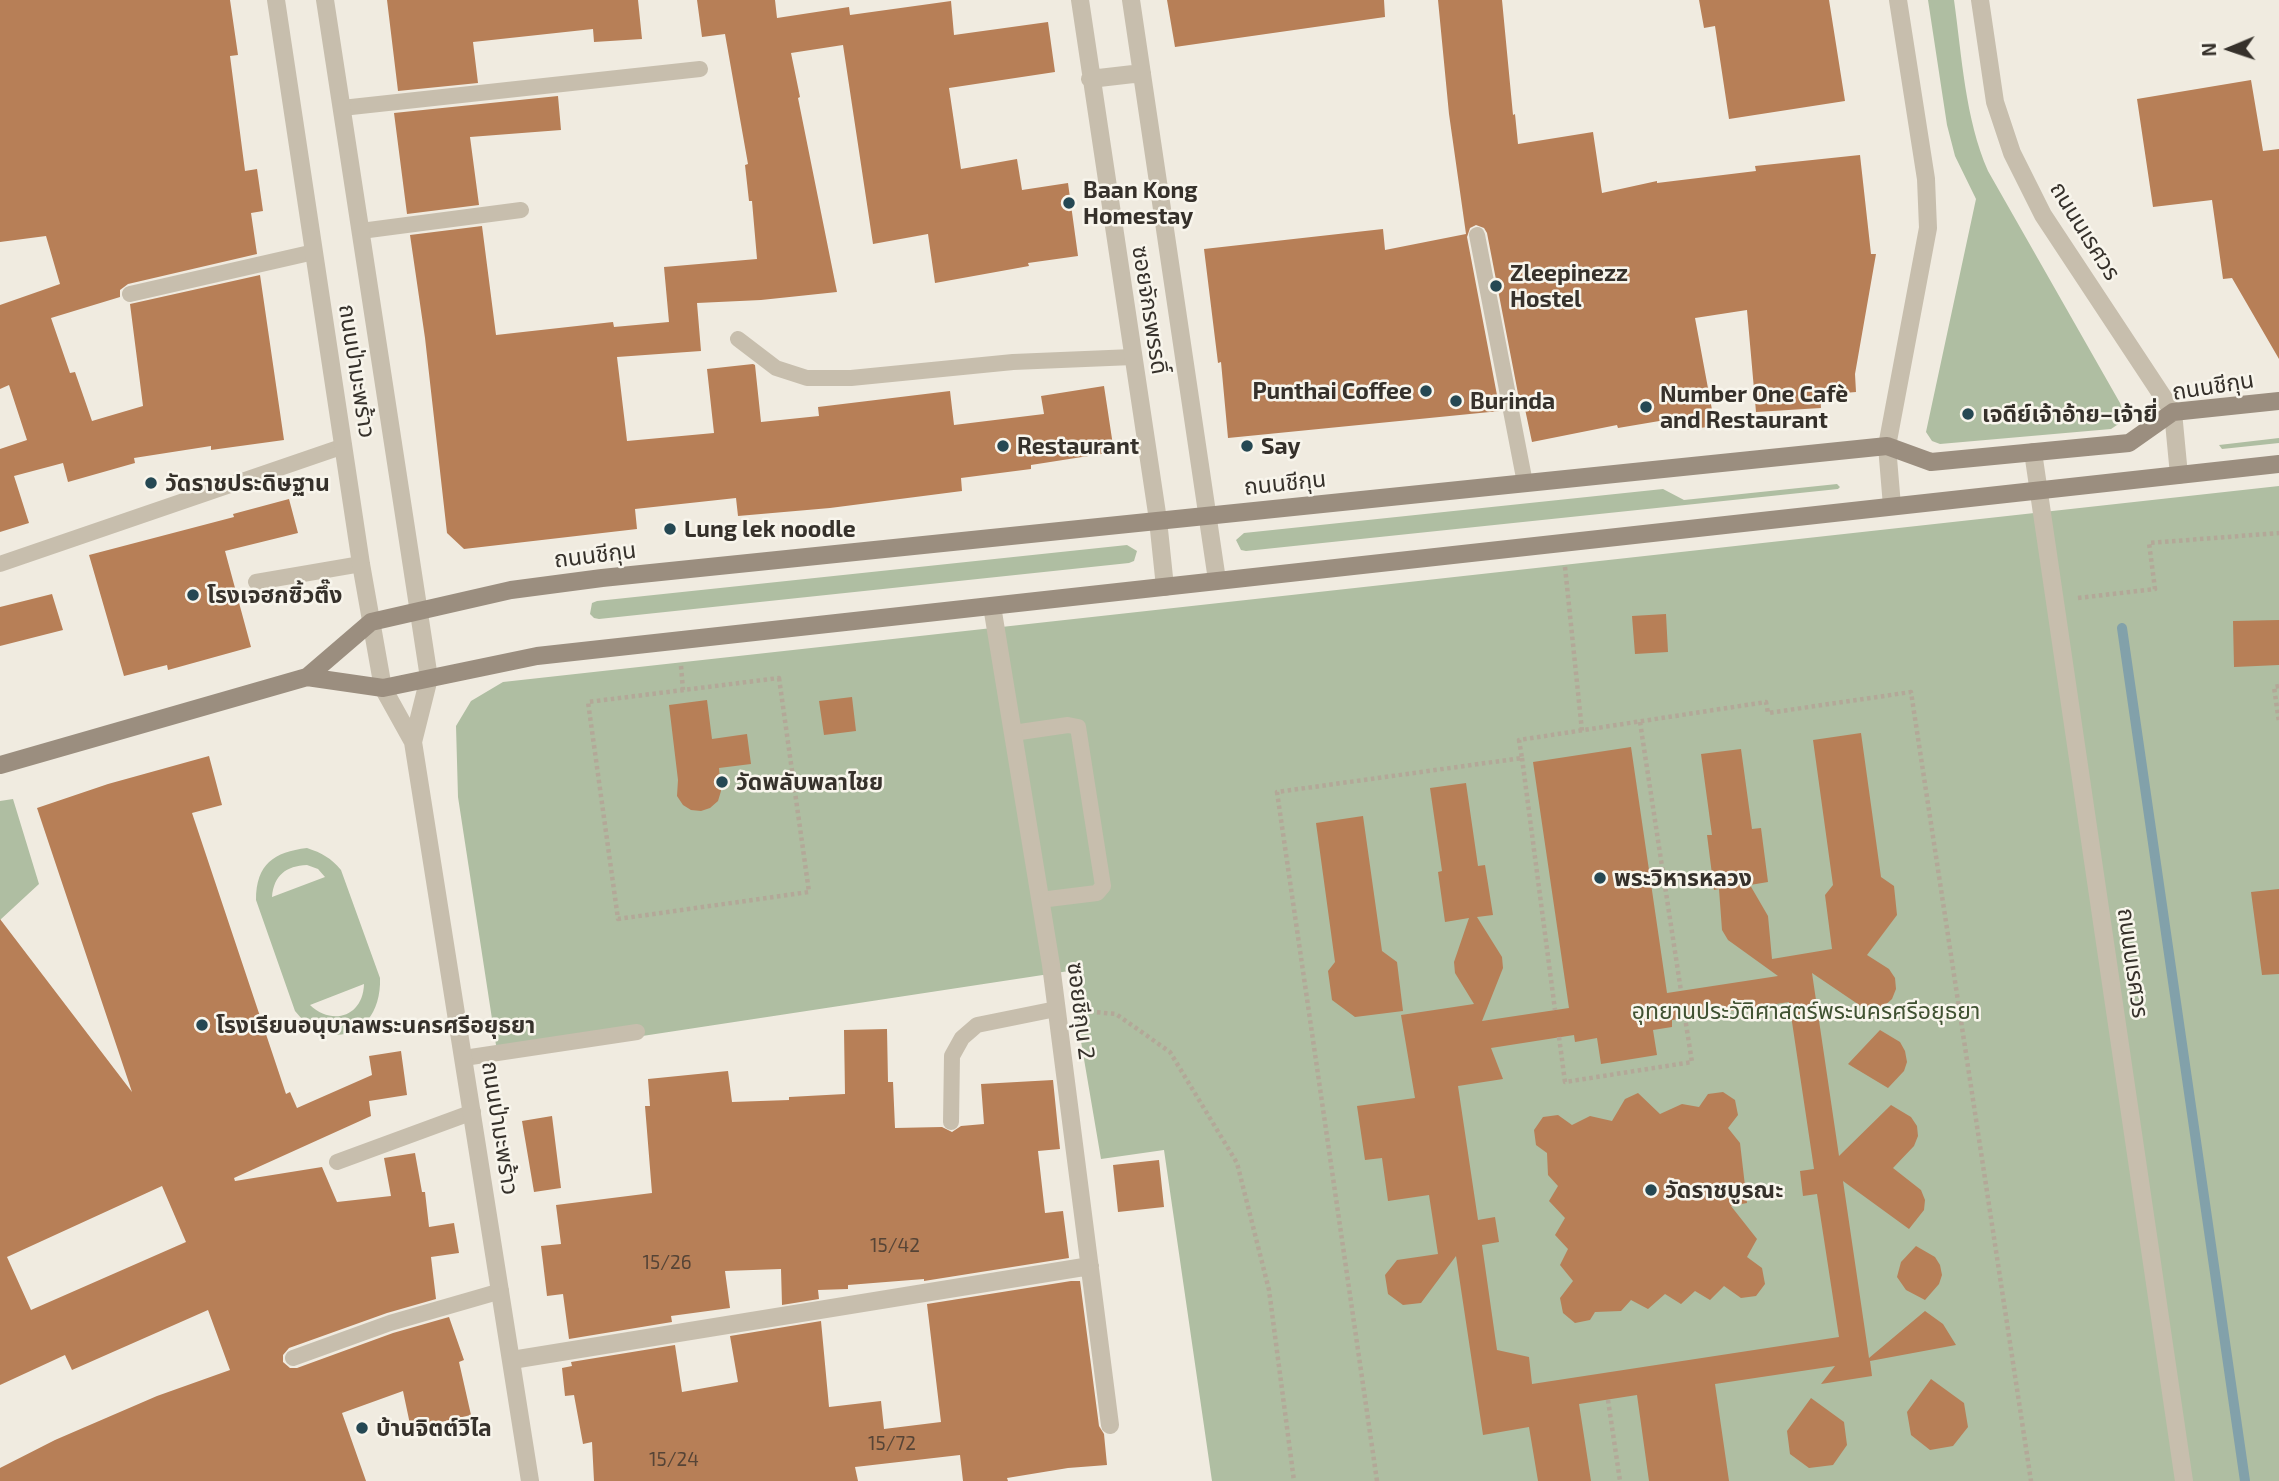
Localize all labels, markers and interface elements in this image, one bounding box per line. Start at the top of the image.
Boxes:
north arrow [2195,14,2265,84]
text: N [2197,42,2220,57]
place label: Baan Kong Homestay [1083,176,1198,230]
street label: ถนนนเรศวร [2044,177,2126,285]
marker: Baan Kong Homestay [1061,195,1077,211]
street label: ซอยจักรพรรดิ์ [1126,244,1174,376]
place label: Zleepinezz Hostel [1510,259,1628,313]
marker: Zleepinezz Hostel [1488,278,1504,294]
street label: ถนนป่ามะพร้าว [333,302,381,440]
street label: ถนนชีกุน [2170,366,2256,406]
place label: Punthai Coffee [1252,377,1412,405]
place label: Number One Cafè and Restaurant [1660,380,1848,434]
marker: Punthai Coffee [1418,383,1434,399]
place label: Burinda [1470,387,1555,415]
marker: Burinda [1448,393,1464,409]
marker: Number One Cafè and Restaurant [1638,399,1654,415]
place label: เจดีย์เจ้าอ้าย–เจ้ายี่ [1982,400,2158,428]
marker: เจดีย์เจ้าอ้าย–เจ้ายี่ [1960,406,1976,422]
place label: Restaurant [1017,432,1139,460]
place label: Say [1261,432,1301,460]
marker: Restaurant [995,438,1011,454]
marker: Say [1239,438,1255,454]
street label: ถนนชีกุน [1242,465,1328,501]
place label: วัดราชประดิษฐาน [165,469,330,497]
marker: วัดราชประดิษฐาน [143,475,159,491]
place label: Lung lek noodle [684,515,856,543]
marker: Lung lek noodle [662,521,678,537]
street label: ถนนชีกุน [552,536,638,574]
place label: โรงเจฮกซิ้วตึ๊ง [207,581,342,609]
marker: โรงเจฮกซิ้วตึ๊ง [185,587,201,603]
place label: วัดพลับพลาไชย [736,768,883,796]
marker: วัดพลับพลาไชย [714,774,730,790]
place label: พระวิหารหลวง [1614,864,1752,892]
marker: พระวิหารหลวง [1592,870,1608,886]
street label: ถนนนเรศวร [2112,906,2154,1020]
street label: ซอยชีกุน 2 [1061,961,1101,1061]
park label: อุทยานประวัติศาสตร์พระนครศรีอยุธยา [1632,997,1980,1025]
place label: โรงเรียนอนุบาลพระนครศรีอยุธยา [216,1011,535,1039]
marker: โรงเรียนอนุบาลพระนครศรีอยุธยา [194,1017,210,1033]
street label: ถนนป่ามะพร้าว [476,1059,524,1197]
place label: วัดราชบูรณะ [1665,1176,1783,1204]
marker: วัดราชบูรณะ [1643,1182,1659,1198]
house number: 15/42 [870,1235,920,1257]
house number: 15/26 [642,1252,692,1274]
place label: บ้านจิตต์วิไล [376,1414,492,1442]
marker: บ้านจิตต์วิไล [354,1420,370,1436]
house number: 15/72 [868,1433,916,1455]
house number: 15/24 [649,1449,699,1471]

